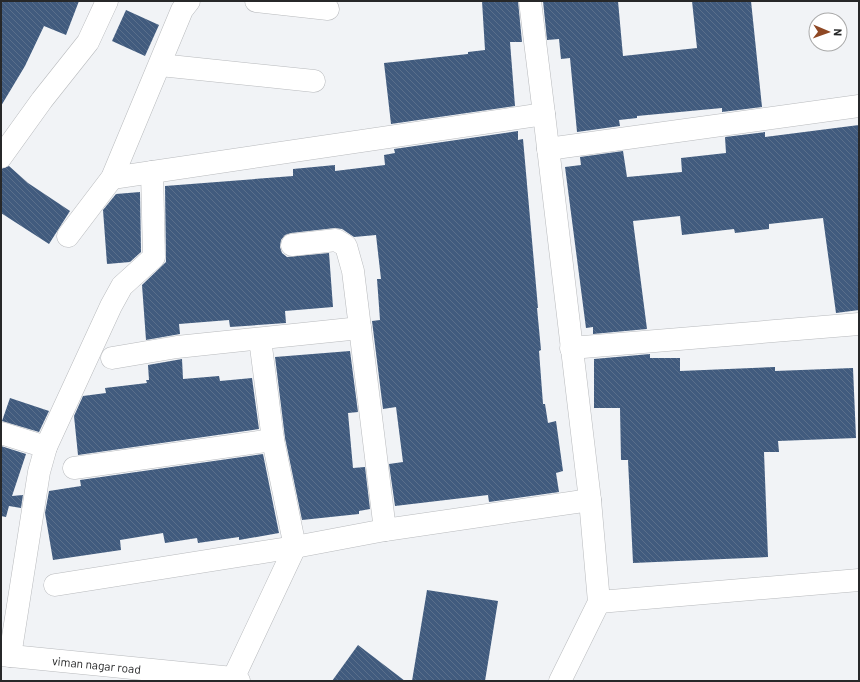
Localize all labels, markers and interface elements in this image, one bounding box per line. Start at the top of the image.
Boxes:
north arrow [808,12,848,52]
text: N [832,28,845,36]
street label: viman nagar road [51,653,142,676]

